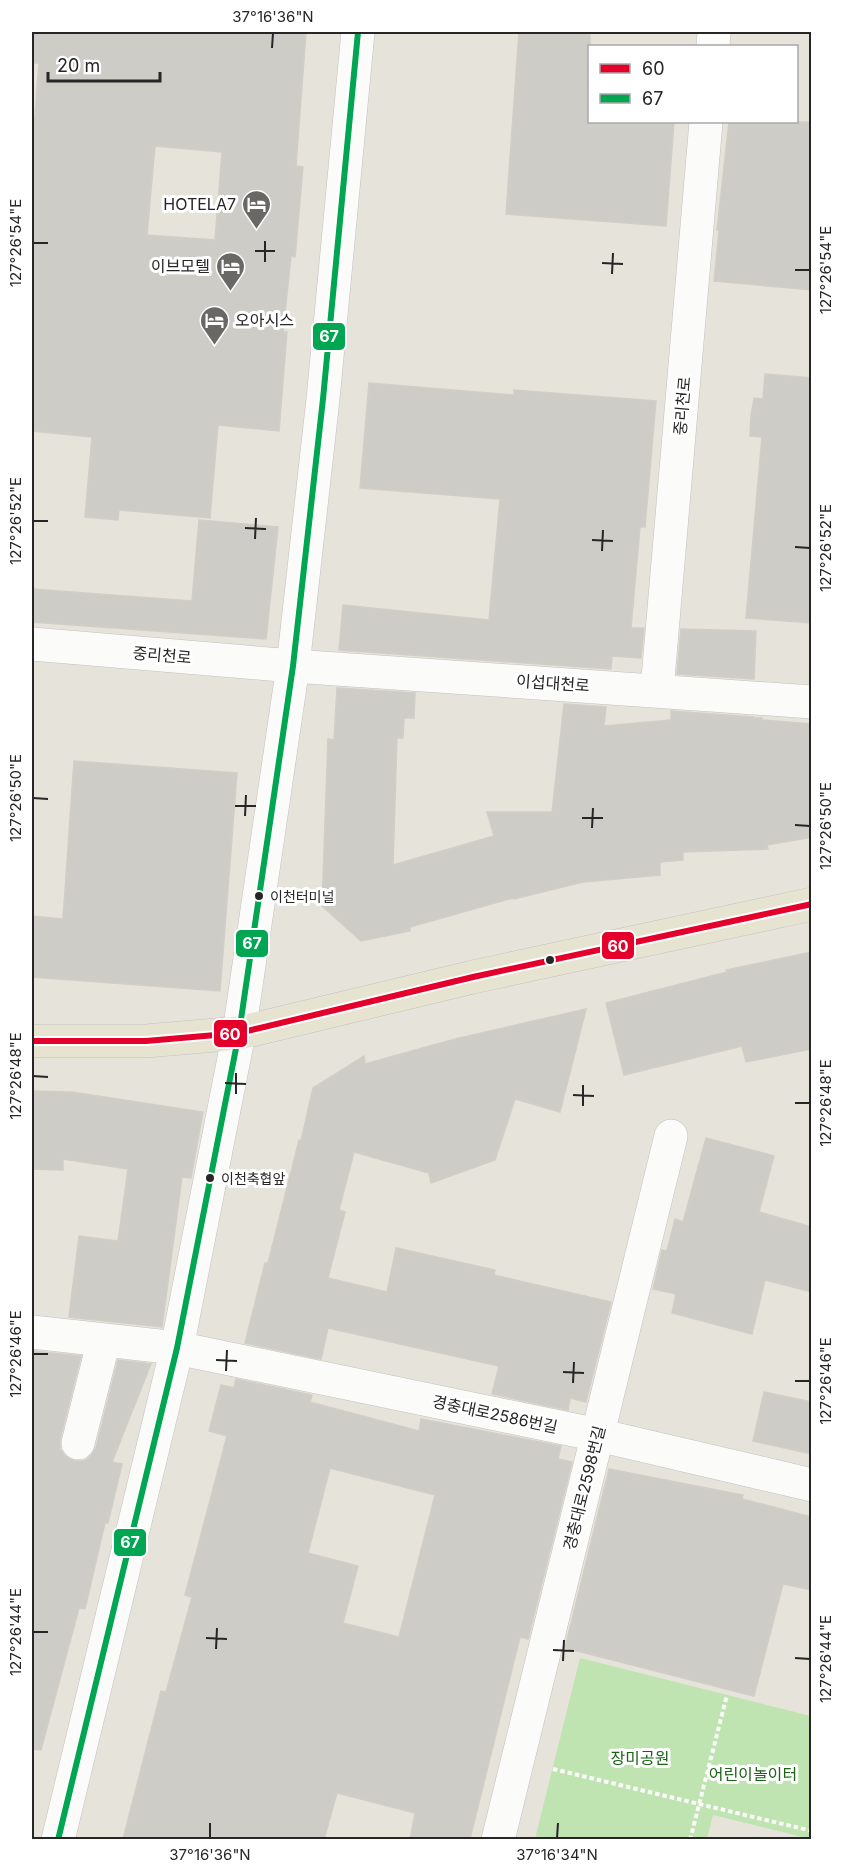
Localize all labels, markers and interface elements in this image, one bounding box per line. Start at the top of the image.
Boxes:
text: 37°16'36"N [232,7,314,26]
scale bar [48,45,160,83]
legend [588,45,798,123]
text: 20 m [57,55,100,76]
text: 60 [642,58,665,79]
text: 67 [642,88,663,109]
hotel icon: HOTELA7 [241,188,273,230]
place label: HOTELA7 [163,194,236,214]
text: 127°26'54"E [6,199,25,287]
text: 127°26'54"E [816,226,835,314]
hotel icon: 이브모텔 [215,250,247,292]
place label: 이브모텔 [151,256,210,276]
hotel icon: 오아시스 [198,304,230,346]
place label: 오아시스 [235,310,294,330]
line badge: 67 [312,322,346,351]
text: 67 [319,326,339,346]
street label: 중리천로 [669,376,695,436]
text: 127°26'52"E [6,477,25,565]
text: 127°26'52"E [816,504,835,592]
street label: 중리천로 [132,642,192,668]
street label: 이섭대천로 [516,670,591,696]
text: 127°26'50"E [6,754,25,842]
text: 127°26'50"E [816,782,835,870]
place label: 이천터미널 [270,888,334,905]
marker: 이천터미널 [253,890,265,902]
line badge: 67 [235,929,269,958]
line badge: 60 [601,931,635,960]
text: 67 [242,933,262,953]
text: 60 [607,936,629,956]
unlabelled marker [544,954,556,966]
line badge: 60 [213,1019,248,1048]
text: 60 [219,1024,241,1044]
text: 127°26'48"E [6,1032,25,1120]
text: 127°26'48"E [816,1059,835,1147]
place label: 이천축협앞 [221,1170,286,1187]
marker: 이천축협앞 [204,1172,216,1184]
text: 127°26'46"E [6,1310,25,1398]
text: 127°26'46"E [816,1337,835,1425]
street label: 경충대로2586번길 [431,1391,559,1437]
street label: 경충대로2598번길 [559,1424,609,1552]
line badge: 67 [113,1528,147,1557]
text: 67 [120,1532,140,1552]
text: 127°26'44"E [6,1588,25,1676]
text: 127°26'44"E [816,1615,835,1703]
park label: 장미공원 [611,1748,669,1768]
park label: 어린이놀이터 [709,1764,797,1784]
text: 37°16'36"N [169,1845,251,1864]
text: 37°16'34"N [516,1845,598,1864]

